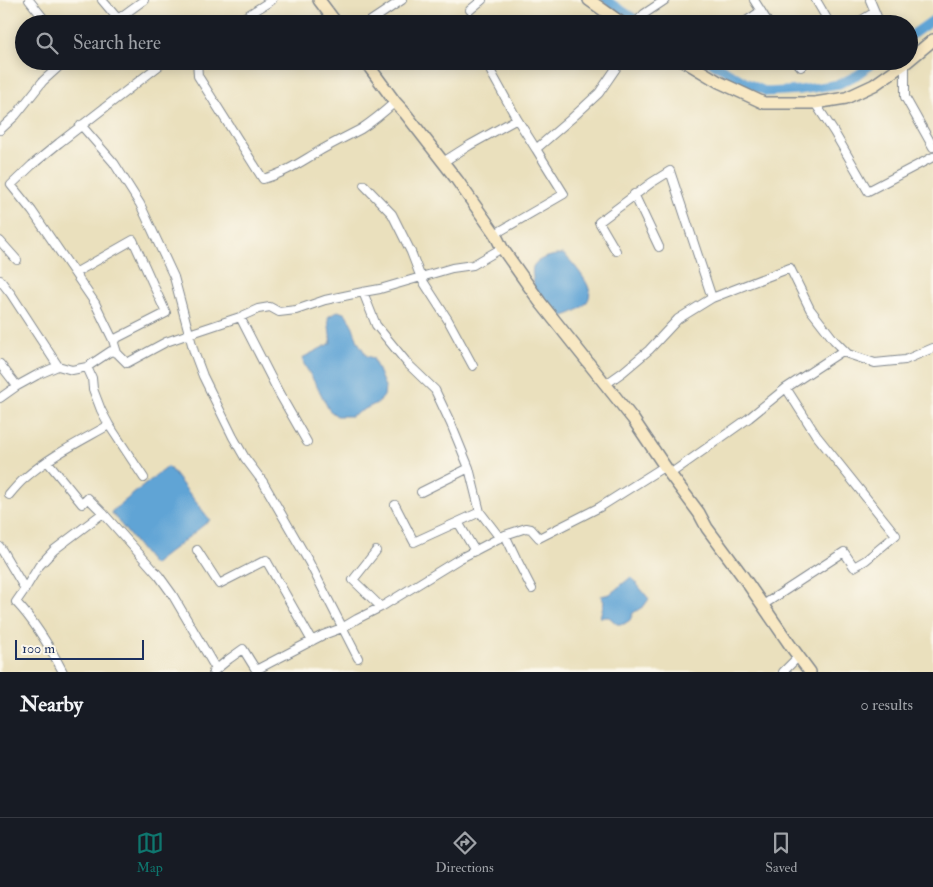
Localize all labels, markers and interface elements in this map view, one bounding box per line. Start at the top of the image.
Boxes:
search box [15,15,918,70]
icon: search [33,29,61,57]
text: Search here [73,31,161,55]
scale bar [15,637,144,660]
text: 100 m [22,640,55,657]
text: Nearby [20,691,83,718]
text: 0 results [860,695,913,715]
tab: Map [136,829,164,876]
tab: Directions [435,829,494,876]
tab: Saved [765,829,797,876]

